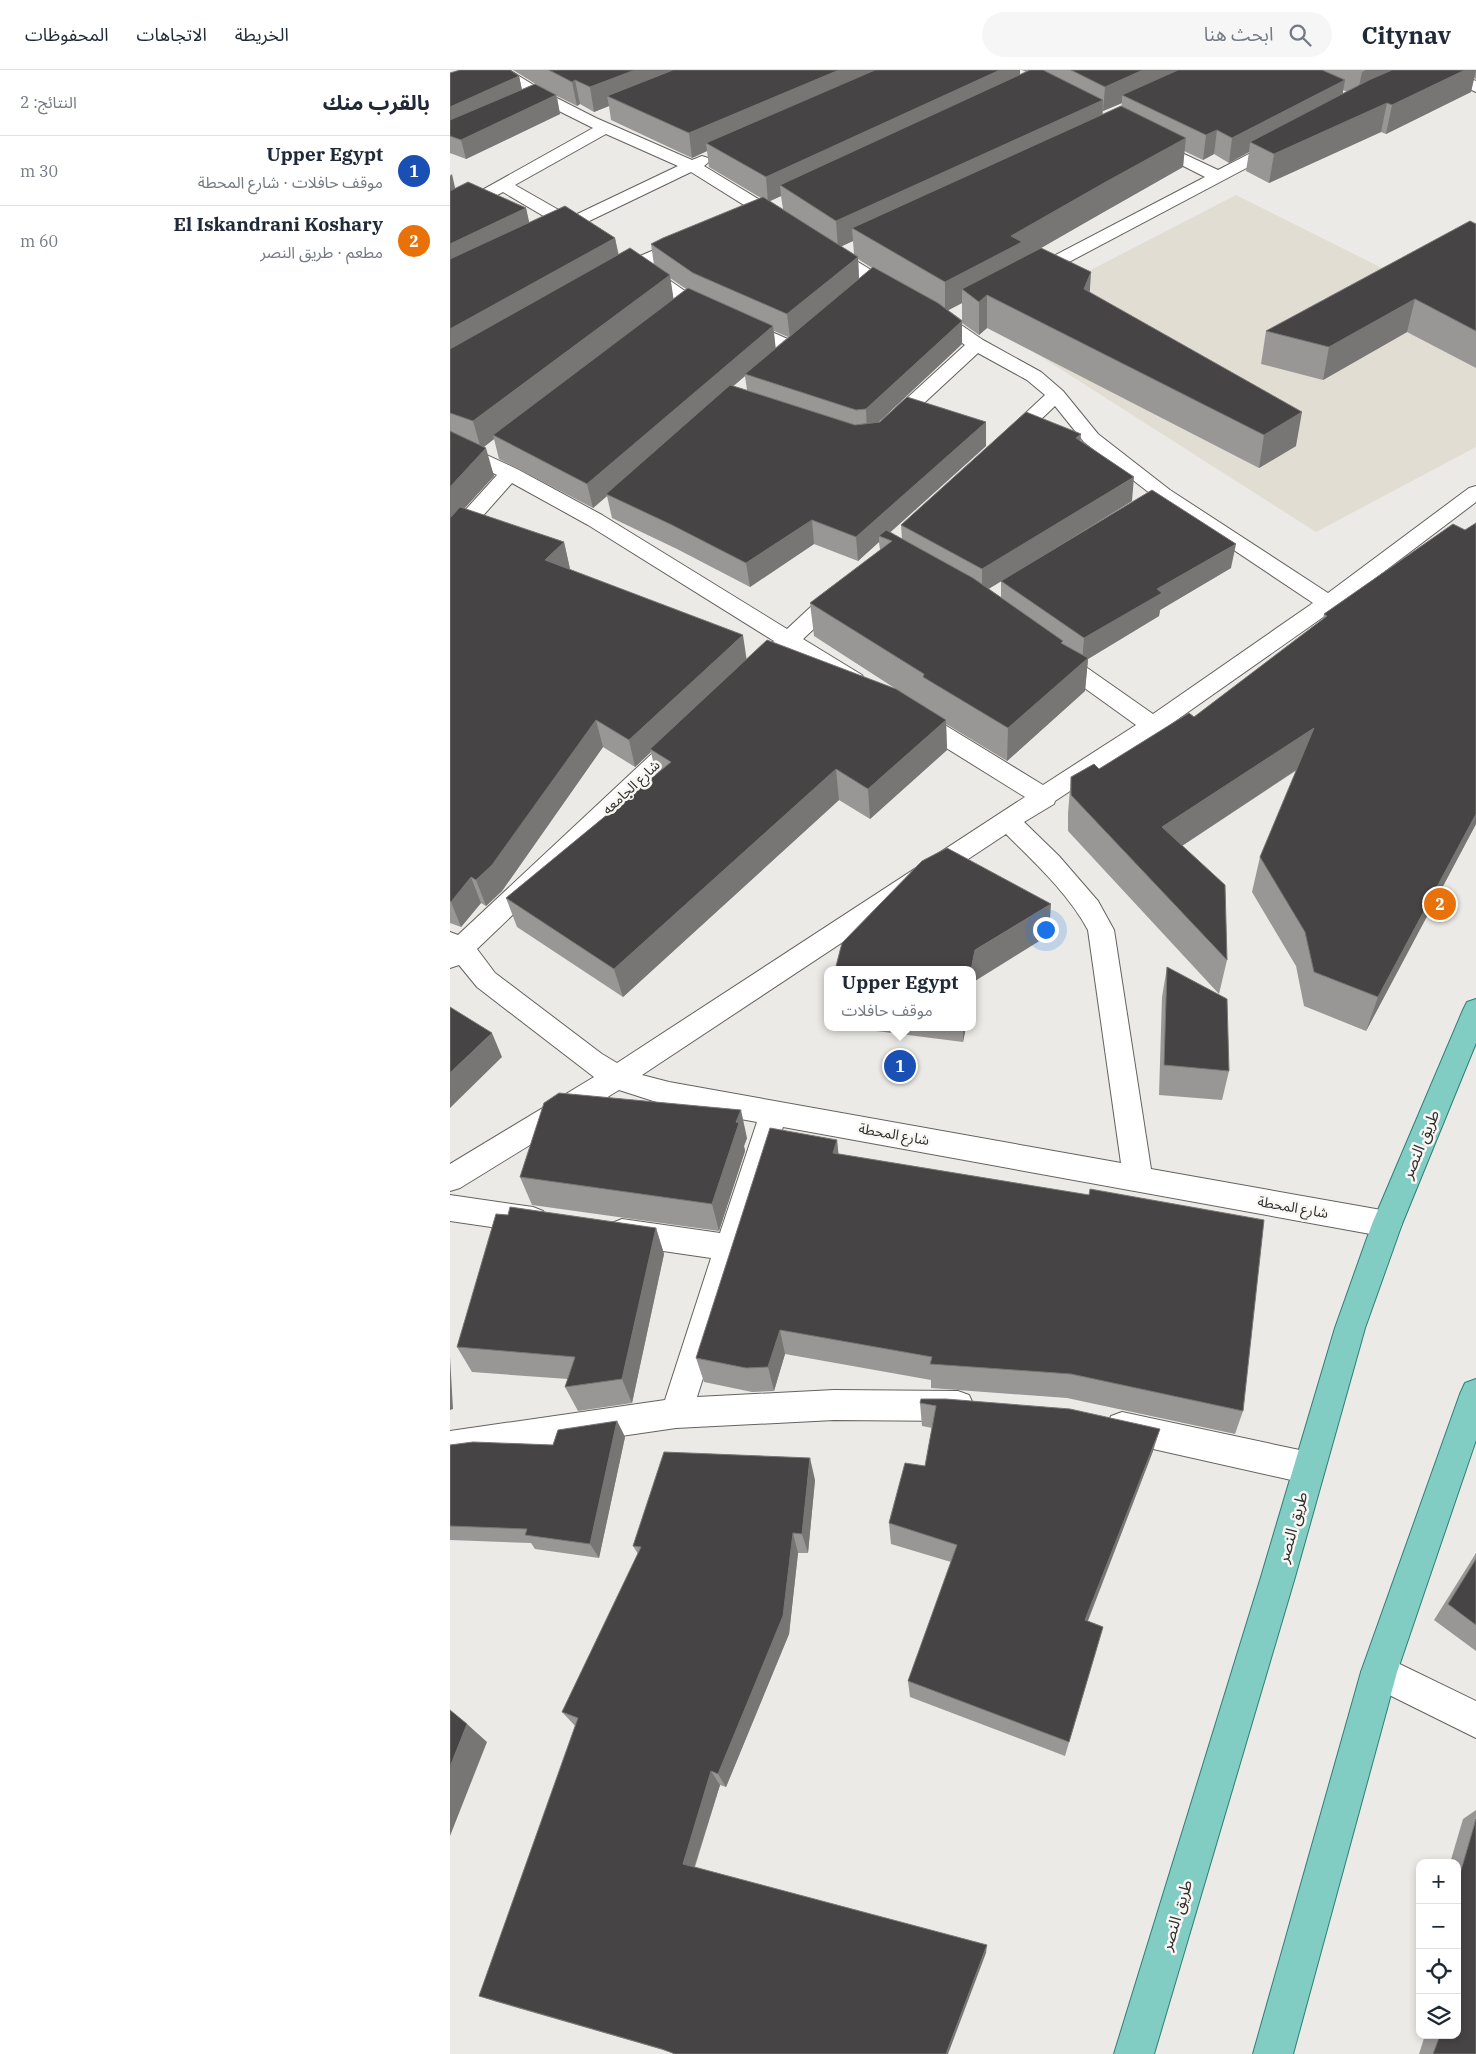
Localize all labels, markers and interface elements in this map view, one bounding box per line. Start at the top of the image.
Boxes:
search box [982,12,1332,57]
text: Citynav [1362,19,1451,51]
icon: search [1286,21,1314,49]
text: ابحث هنا [1204,22,1274,46]
text: المحفوظات [25,23,109,46]
text: الاتجاهات [137,23,207,46]
text: الخريطة [235,23,289,46]
text: بالقرب منك [323,88,430,116]
text: النتائج: 2 [20,92,77,112]
text: Upper Egypt [266,142,383,166]
text: 30 m [20,161,58,181]
text: 1 [409,161,419,181]
text: موقف حافلات · شارع المحطة [198,172,383,192]
text: El Iskandrani Koshary [174,212,383,236]
text: 60 m [20,231,58,251]
text: 2 [409,231,419,251]
text: مطعم · طريق النصر [260,242,383,262]
street label: شارع الجامعه [599,756,665,820]
pin: 2 [1424,885,1456,923]
your location [1033,917,1059,943]
popup [824,966,976,1031]
text: Upper Egypt [842,970,958,994]
text: موقف حافلات [842,1000,933,1020]
pin: 1 [884,1047,916,1085]
street label: طريق النصر [1396,1106,1444,1183]
street label: شارع المحطة [857,1119,931,1151]
street label: شارع المحطة [1256,1192,1330,1224]
street label: طريق النصر [1272,1489,1313,1566]
map controls [1416,1859,1461,2039]
button: + [1416,1859,1461,1904]
street label: طريق النصر [1155,1877,1197,1954]
button: − [1416,1904,1461,1949]
button: locate [1416,1949,1461,1994]
button: layers [1416,1994,1461,2039]

